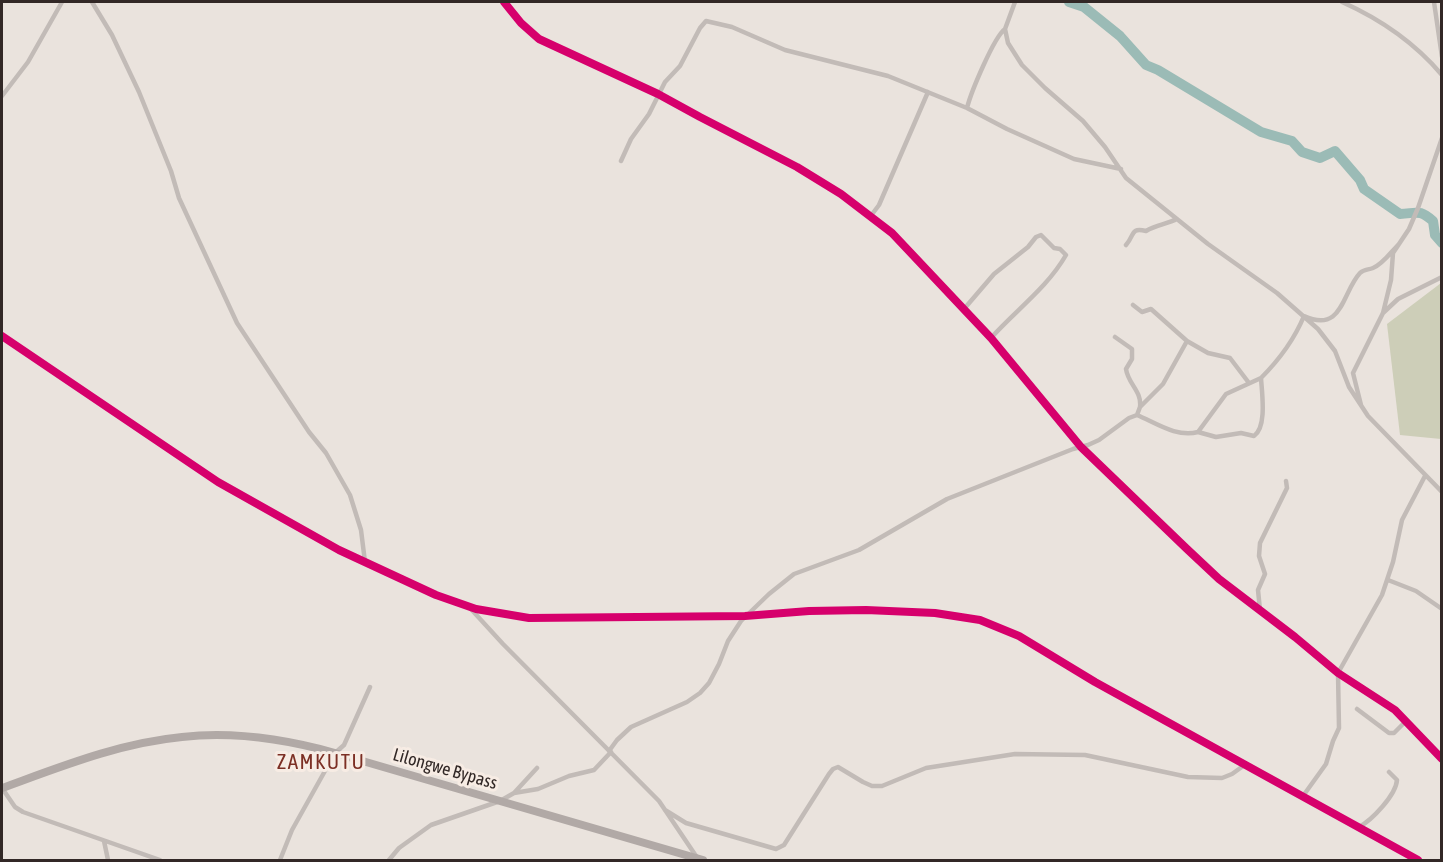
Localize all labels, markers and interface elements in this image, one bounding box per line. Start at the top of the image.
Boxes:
street label: Lilongwe Bypass [390,744,500,794]
district label: ZAMKUTU [277,749,365,775]

